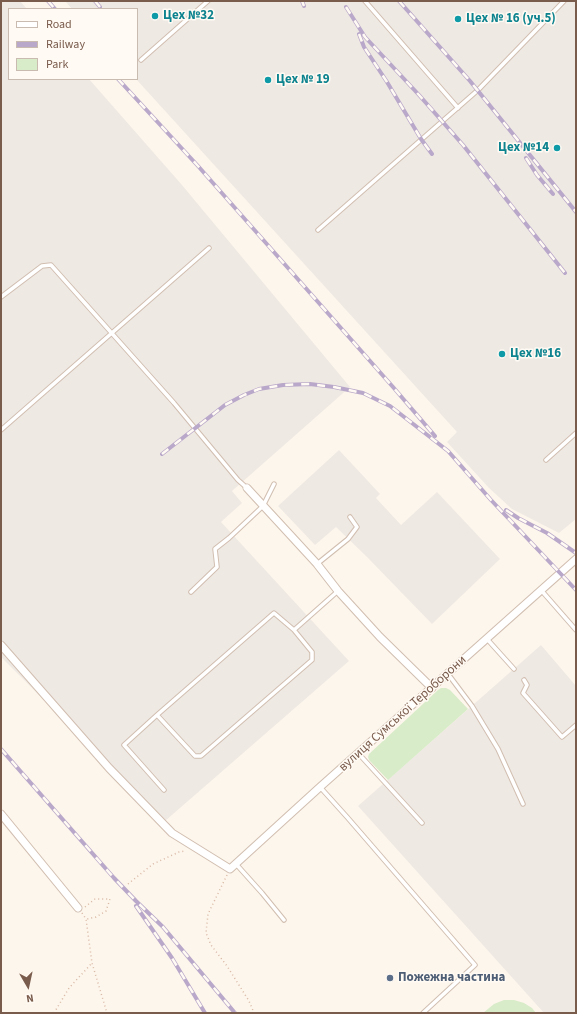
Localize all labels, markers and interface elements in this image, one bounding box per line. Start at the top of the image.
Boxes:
legend [8,8,138,80]
place label: Цех №32 [163,8,214,24]
marker: Цех №32 [150,11,160,21]
place label: Цех № 16 (уч.5) [466,11,556,27]
marker: Цех № 16 (уч.5) [453,14,463,24]
text: Road [46,16,72,33]
text: Railway [46,36,85,53]
text: Park [46,56,68,73]
place label: Цех № 19 [276,72,330,88]
marker: Цех № 19 [263,75,273,85]
place label: Цех №14 [498,140,549,156]
marker: Цех №14 [552,143,562,153]
place label: Цех №16 [510,346,561,362]
marker: Цех №16 [497,349,507,359]
street label: вулиця Сумської Тероборони [336,653,470,775]
north arrow [8,966,48,1006]
place label: Пожежна частина [398,970,505,986]
marker: Пожежна частина [385,973,395,983]
text: N [25,990,35,1006]

